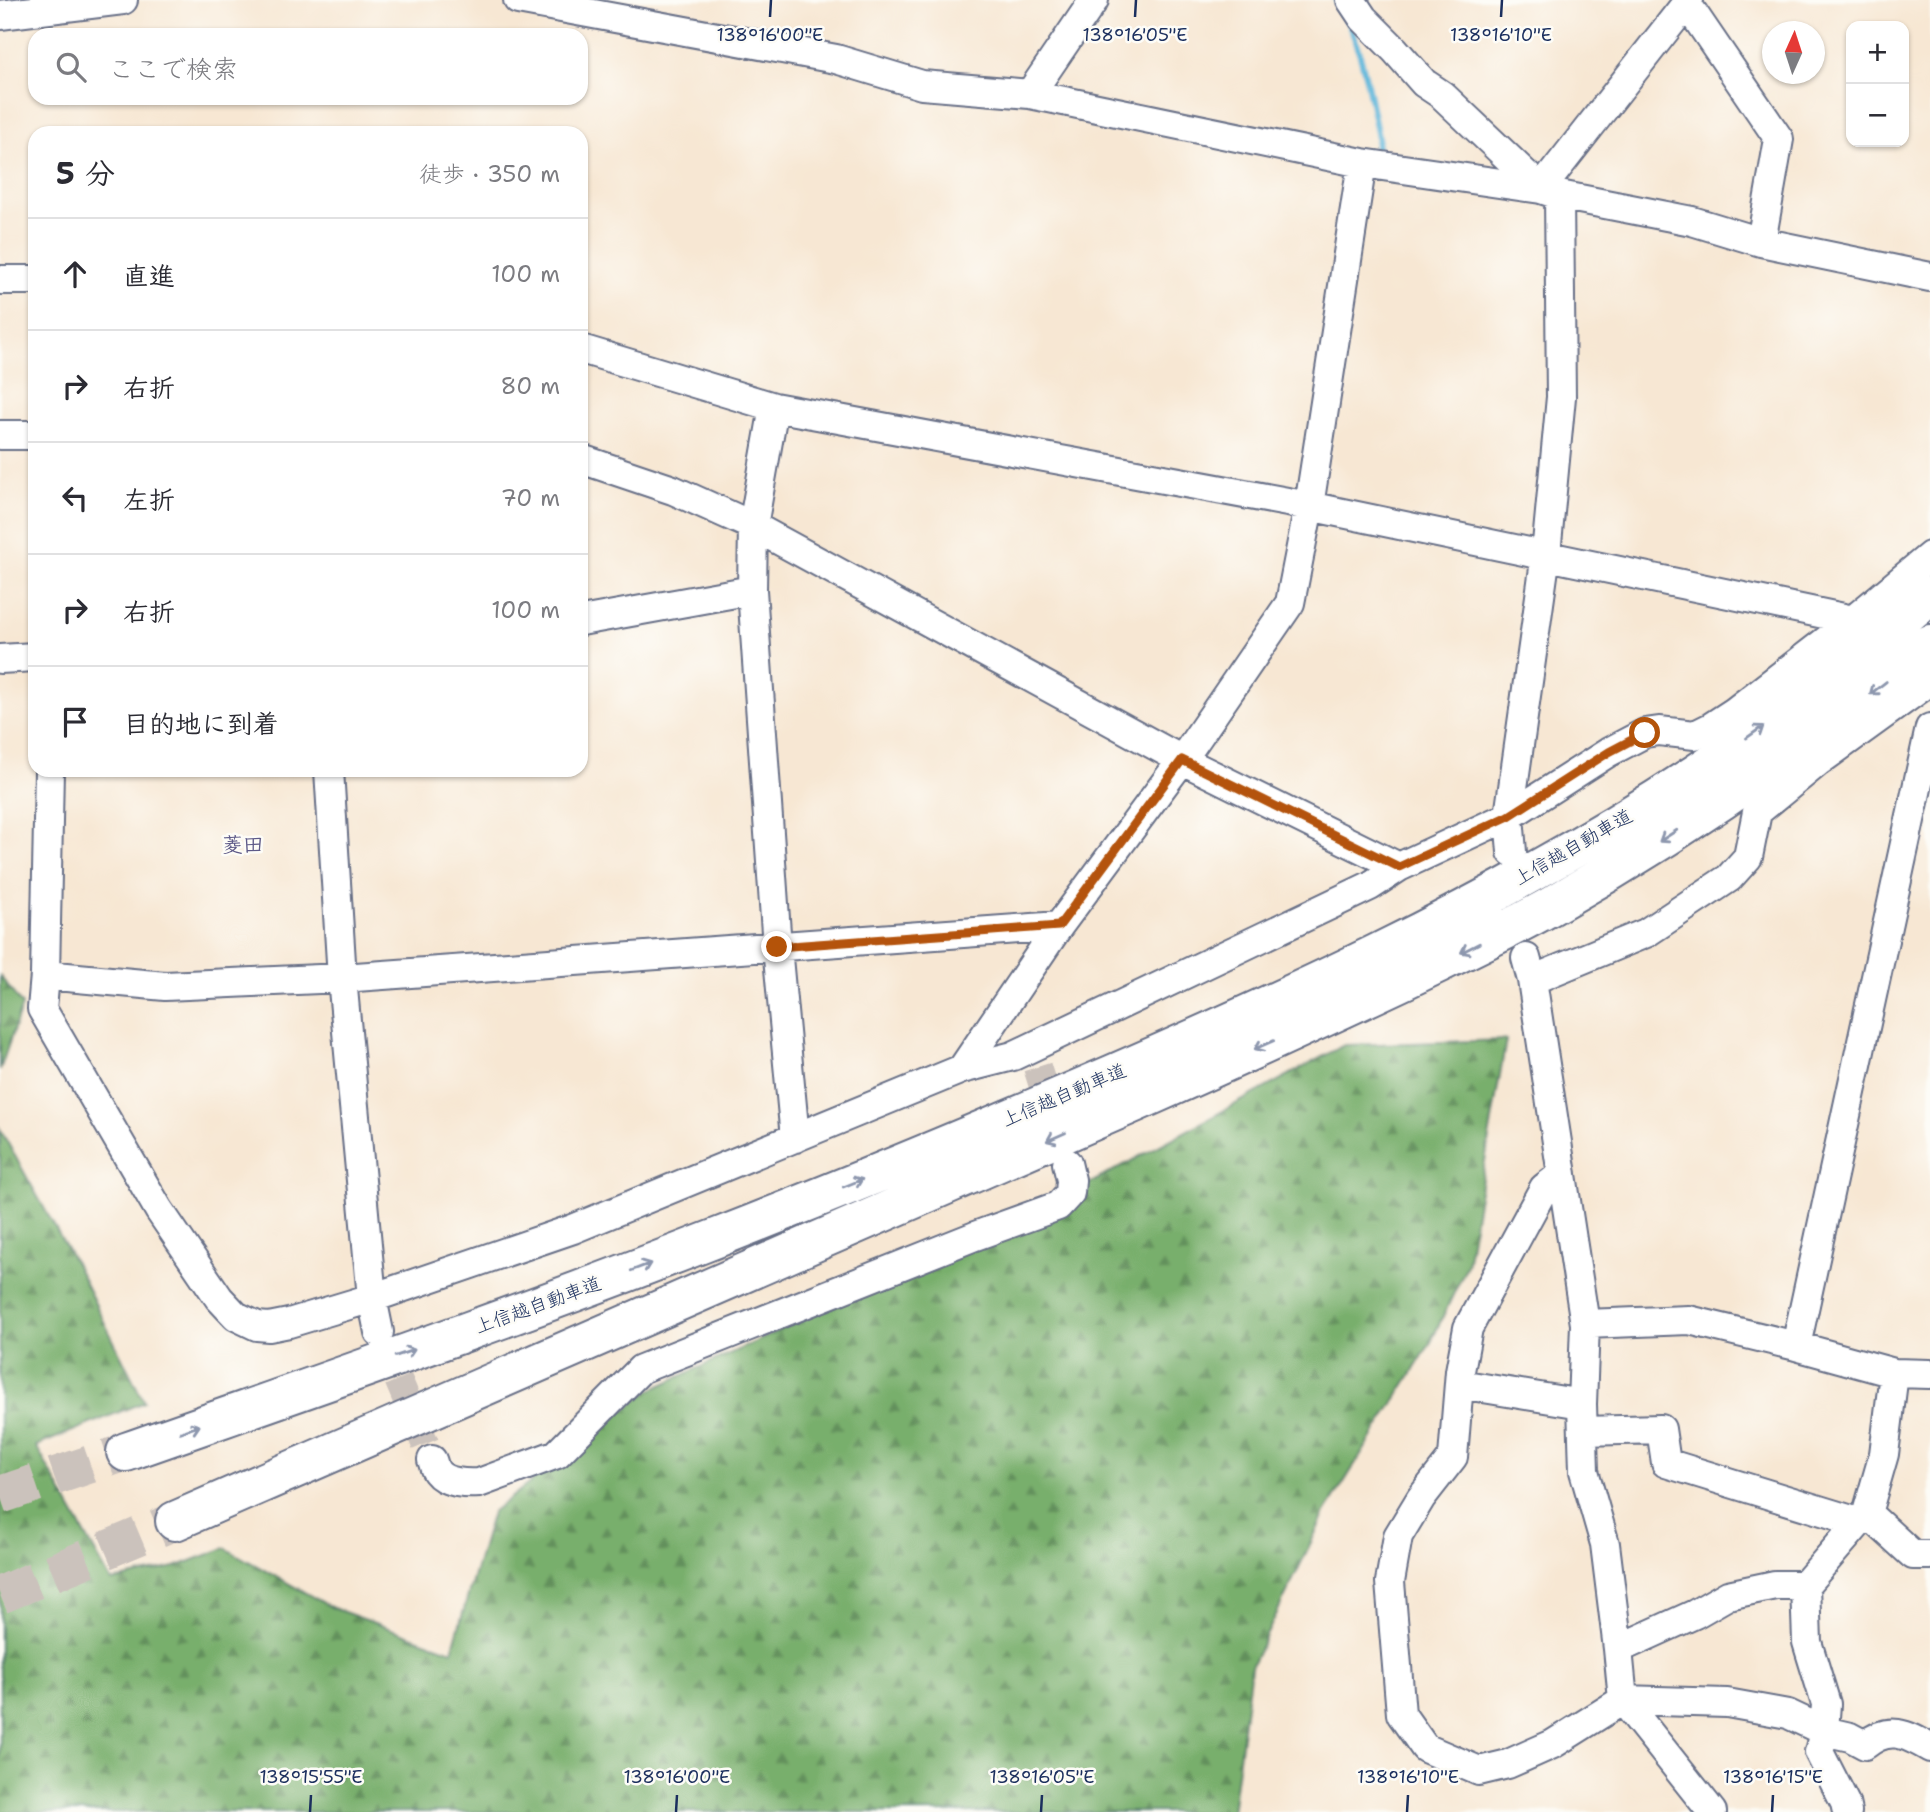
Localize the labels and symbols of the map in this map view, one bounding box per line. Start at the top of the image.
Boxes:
north arrow [1762,21,1825,84]
text: 138°16'00"E [717,23,823,47]
text: 138°16'05"E [1083,23,1187,47]
text: 138°16'10"E [1450,23,1552,47]
one-way arrow [1869,680,1887,695]
route start [1629,717,1660,748]
one-way arrow [1745,725,1764,739]
street label: 上信越自動車道 [1509,803,1637,891]
one-way arrow [1659,829,1678,843]
district label: 菱田 [222,831,264,859]
route end [761,931,792,962]
one-way arrow [1460,941,1481,955]
one-way arrow [1254,1039,1275,1052]
street label: 上信越自動車道 [998,1058,1130,1132]
one-way arrow [1046,1131,1067,1144]
one-way arrow [841,1176,863,1189]
one-way arrow [630,1259,652,1272]
street label: 上信越自動車道 [471,1271,605,1339]
one-way arrow [393,1346,415,1359]
one-way arrow [179,1422,201,1434]
text: 138°15'55"E [259,1765,363,1789]
text: 138°16'00"E [624,1765,730,1789]
text: 138°16'05"E [990,1765,1094,1789]
text: 138°16'10"E [1357,1765,1459,1789]
text: 138°16'15"E [1723,1765,1823,1789]

